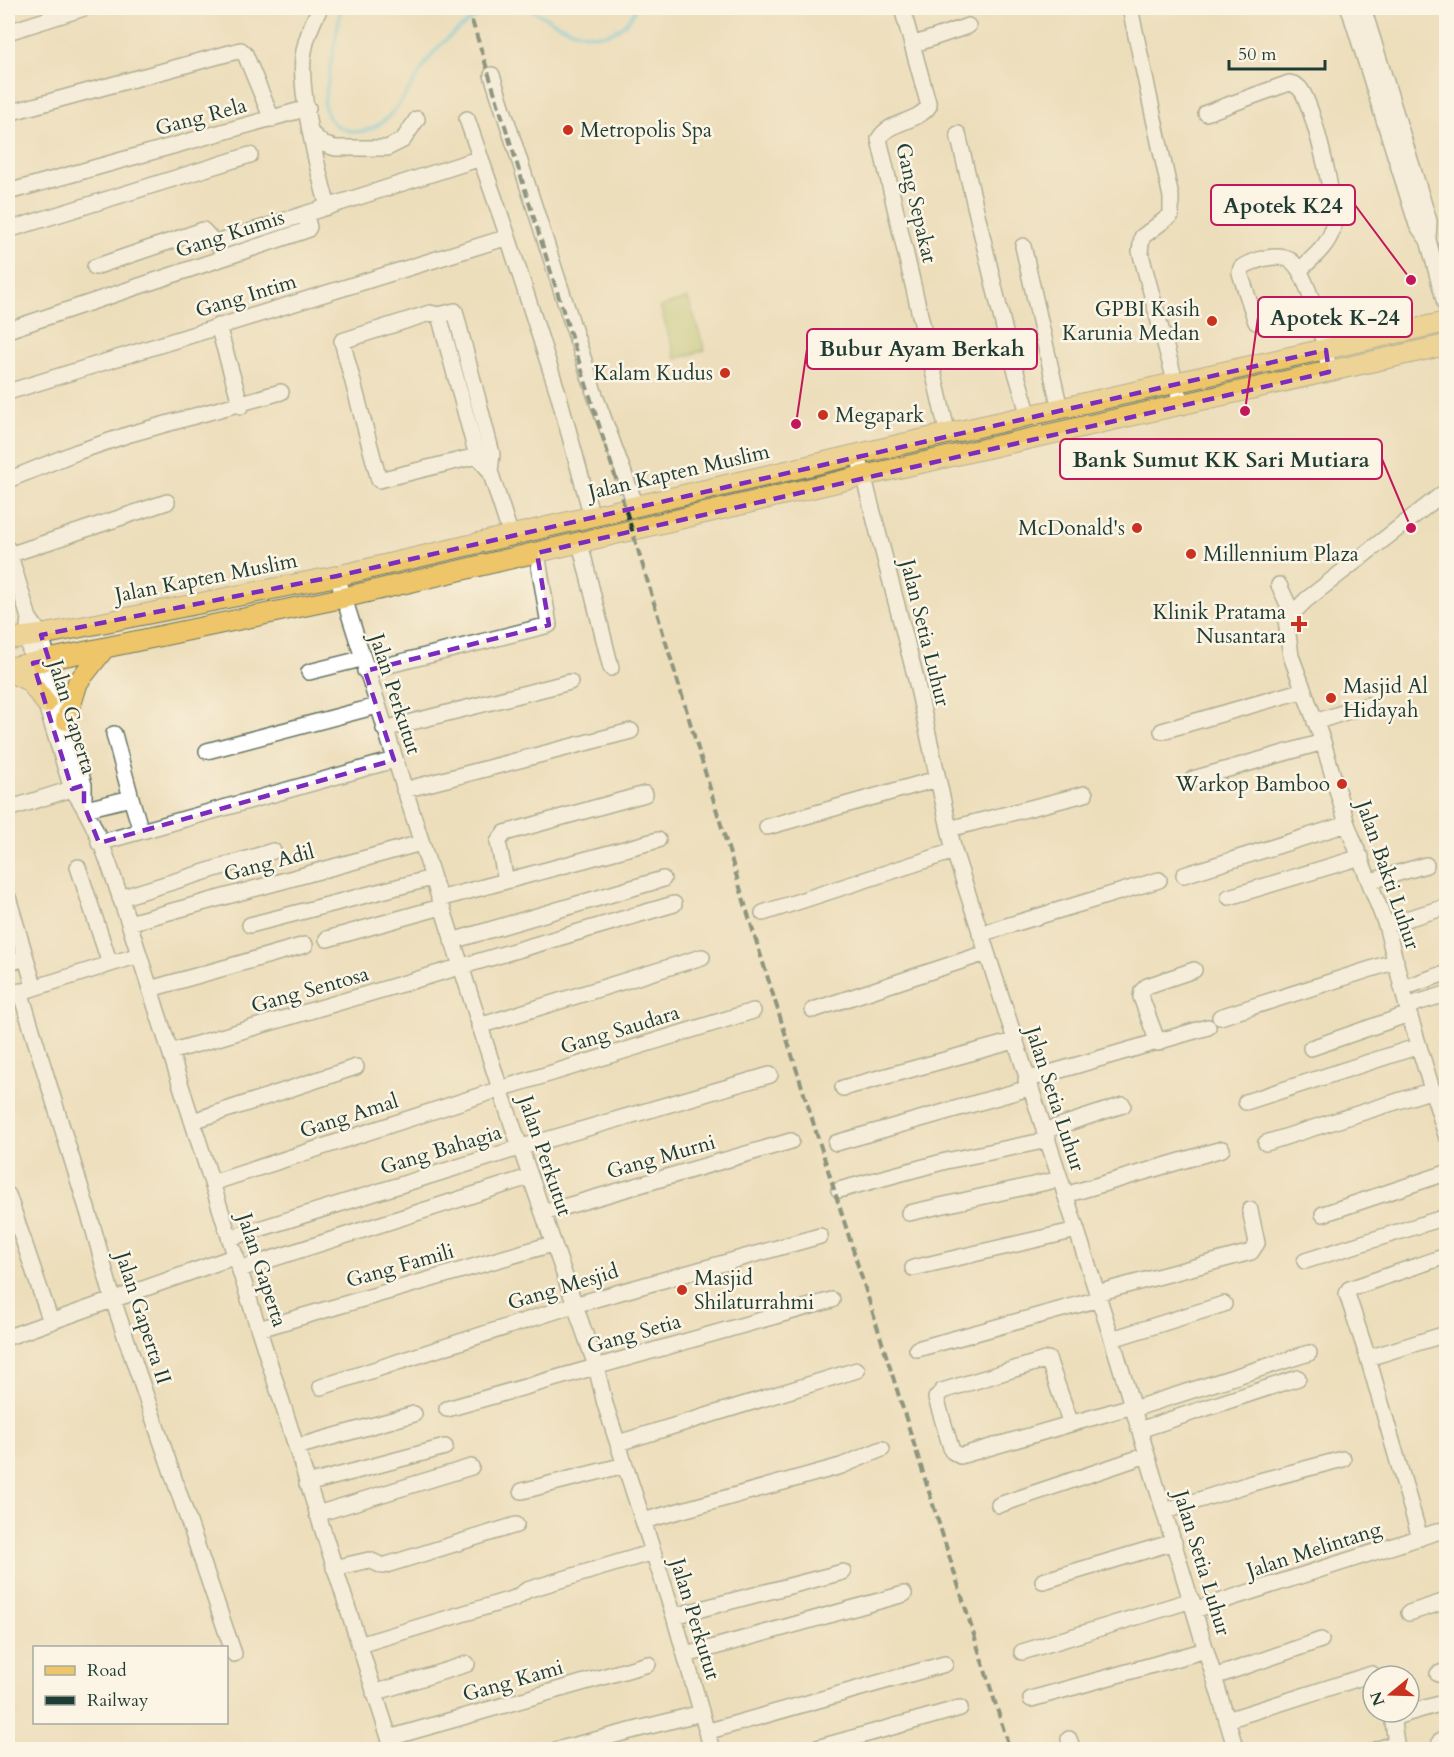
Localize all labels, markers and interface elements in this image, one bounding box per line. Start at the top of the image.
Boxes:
scale bar [1229,33,1325,71]
text: 50 m [1238,42,1277,67]
street label: Gang Rela [152,91,250,143]
place label: Metropolis Spa [580,116,712,145]
marker: Metropolis Spa [561,123,575,137]
street label: Gang Sepakat [888,140,944,266]
callout: Apotek K24 [1211,185,1355,225]
text: Apotek K24 [1223,191,1343,221]
street label: Gang Kumis [172,203,288,265]
street label: Gang Intim [192,267,300,325]
place label: GPBI Kasih Karunia Medan [1062,295,1200,348]
callout: Apotek K-24 [1258,297,1412,337]
text: Apotek K-24 [1270,303,1400,333]
marker: GPBI Kasih Karunia Medan [1205,314,1219,328]
callout: Bubur Ayam Berkah [807,329,1037,369]
text: Bubur Ayam Berkah [819,334,1025,364]
place label: Kalam Kudus [594,359,713,388]
marker: Kalam Kudus [718,366,732,380]
place label: Megapark [835,401,925,430]
marker: Megapark [816,408,830,422]
street label: Jalan Kapten Muslim [583,437,773,508]
callout: Bank Sumut KK Sari Mutiara [1060,439,1382,479]
text: Bank Sumut KK Sari Mutiara [1072,445,1370,475]
place label: McDonald's [1018,514,1125,543]
marker: McDonald's [1130,521,1144,535]
place label: Millennium Plaza [1203,540,1359,569]
street label: Jalan Kapten Muslim [109,546,300,610]
marker: Millennium Plaza [1184,547,1198,561]
street label: Jalan Setia Luhur [892,554,957,710]
place label: Klinik Pratama Nusantara [1153,598,1286,651]
marker: Klinik Pratama Nusantara [1290,615,1308,633]
street label: Jalan Perkutut [361,627,428,758]
street label: Jalan Gaperta [40,653,103,778]
place label: Masjid Al Hidayah [1343,672,1428,725]
marker: Masjid Al Hidayah [1324,691,1338,705]
place label: Warkop Bamboo [1175,770,1330,799]
marker: Warkop Bamboo [1335,777,1349,791]
street label: Jalan Bakti Luhur [1348,794,1427,954]
street label: Gang Adil [221,837,317,889]
street label: Gang Sentosa [248,959,372,1021]
street label: Gang Saudara [557,998,683,1062]
street label: Jalan Setia Luhur [1017,1020,1092,1175]
street label: Gang Amal [296,1086,402,1146]
street label: Jalan Perkutut [510,1089,579,1220]
street label: Gang Bahagia [377,1118,505,1182]
street label: Gang Murni [603,1128,719,1186]
street label: Jalan Gaperta [229,1207,294,1331]
street label: Gang Famili [343,1237,457,1295]
street label: Jalan Gaperta II [107,1245,178,1388]
street label: Gang Mesjid [504,1256,622,1318]
place label: Masjid Shilaturrahmi [694,1264,814,1317]
marker: Masjid Shilaturrahmi [675,1283,689,1297]
street label: Gang Setia [584,1307,684,1361]
street label: Jalan Setia Luhur [1165,1484,1238,1639]
street label: Jalan Melintang [1240,1514,1385,1586]
street label: Jalan Perkutut [662,1552,727,1684]
legend [33,1646,228,1724]
street label: Gang Kami [459,1653,567,1709]
text: Road [87,1658,127,1683]
north arrow [1361,1664,1421,1724]
text: Railway [87,1688,149,1713]
text: N [1365,1688,1390,1709]

